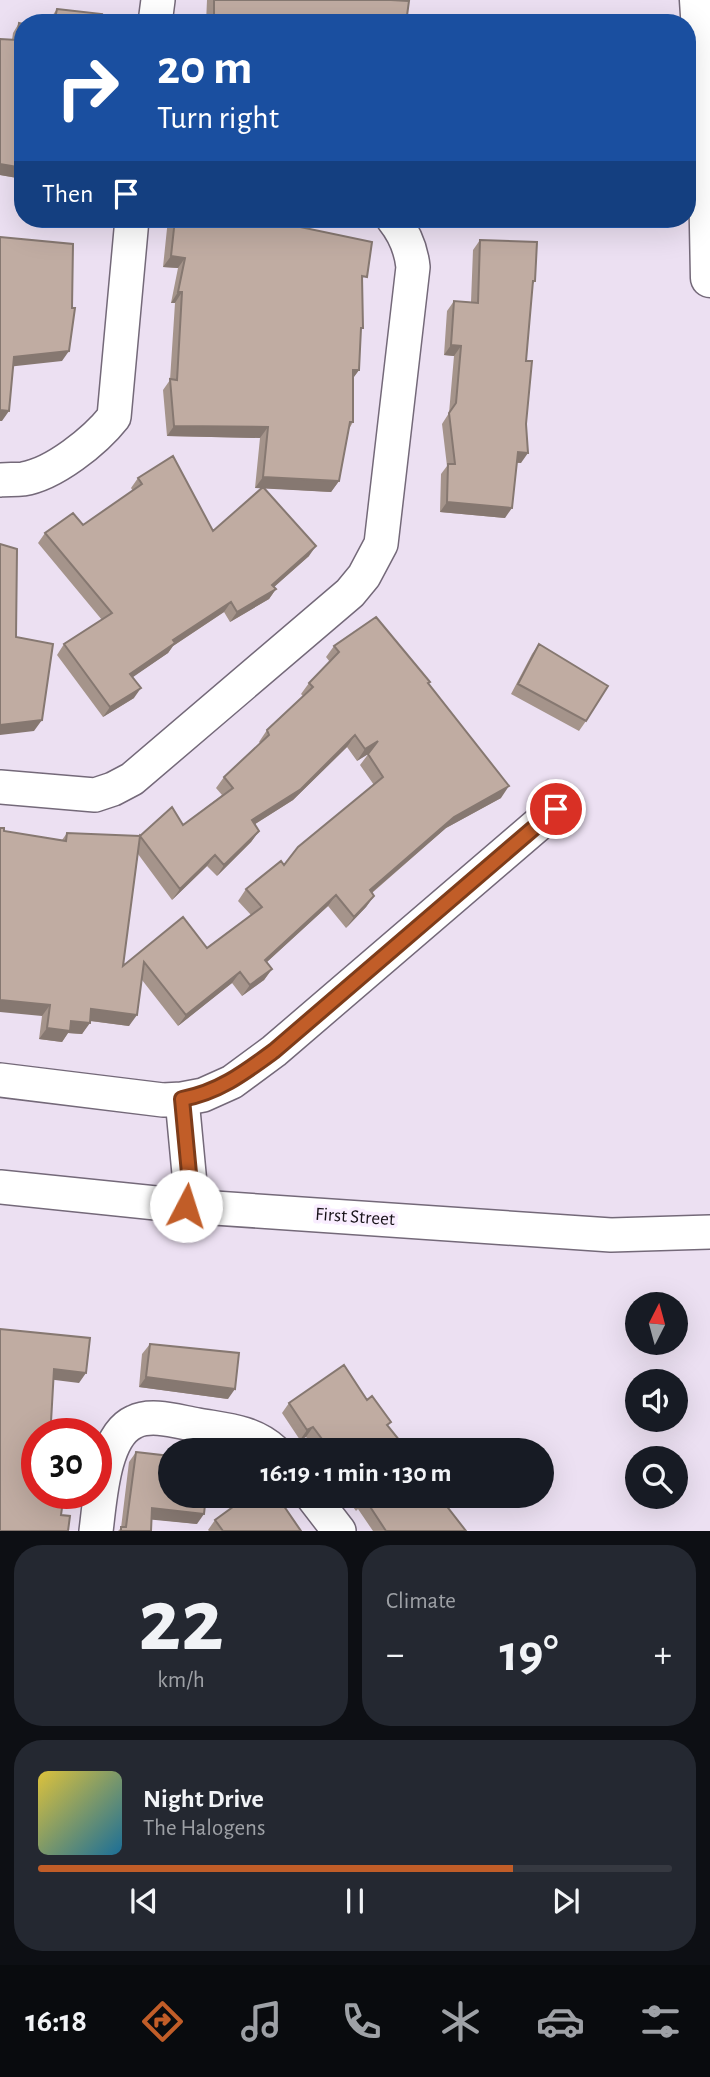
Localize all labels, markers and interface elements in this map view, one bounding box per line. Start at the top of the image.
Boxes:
icon: right [42,42,133,133]
text: 20 m [157,44,253,93]
text: Turn right [157,102,279,134]
icon: arrive [107,175,145,213]
text: Then [42,181,93,207]
pin [526,779,586,839]
icon: arrive [537,790,575,828]
position arrow [149,1169,223,1243]
street label: First Street [314,1205,396,1229]
north arrow [625,1292,688,1354]
map controls [625,1292,688,1509]
button: sound [625,1369,688,1432]
speed limit sign: 30 [21,1418,112,1509]
button: search [625,1446,688,1509]
text: 16:19 · 1 min · 130 m [260,1460,452,1486]
text: 22 [138,1576,224,1667]
text: Climate [386,1590,456,1613]
text: 19° [499,1628,559,1680]
text: − [386,1636,404,1674]
text: + [654,1636,672,1674]
text: km/h [157,1669,205,1692]
text: Night Drive [143,1786,264,1812]
text: The Halogens [143,1817,265,1840]
icon: previous [125,1882,163,1920]
icon: pause [336,1882,374,1920]
icon: next [547,1882,585,1920]
icon: directions [138,1997,187,2046]
icon: music [237,1997,286,2046]
icon: phone [337,1997,386,2046]
icon: climate [436,1997,485,2046]
icon: car [536,1997,585,2046]
icon: filters [636,1997,685,2046]
text: 16:18 [25,2005,87,2037]

